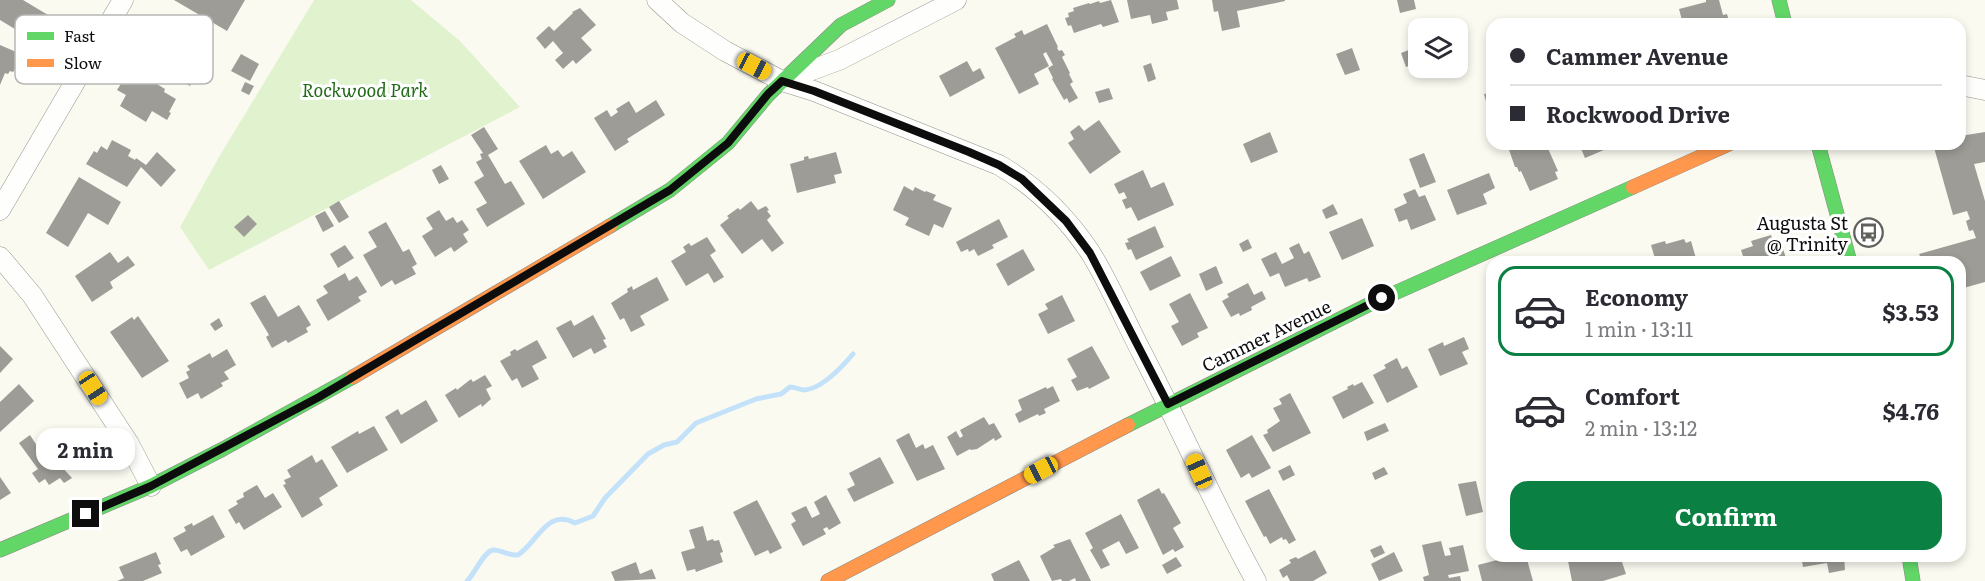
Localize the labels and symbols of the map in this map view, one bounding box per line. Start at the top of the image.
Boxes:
legend [15,15,213,84]
text: Fast [64,23,96,47]
text: Slow [64,50,102,74]
car [734,50,774,82]
park label: Rockwood Park [302,76,428,103]
place label: Augusta St @ Trinity [1756,209,1849,257]
bus stop icon: Augusta St @ Trinity [1853,216,1885,248]
route start [1368,284,1395,311]
street label: Cammer Avenue [1197,292,1335,378]
car [76,368,110,408]
callout: 2 min [36,427,136,469]
car [1183,451,1215,491]
car [1021,454,1061,486]
route end [72,500,99,527]

